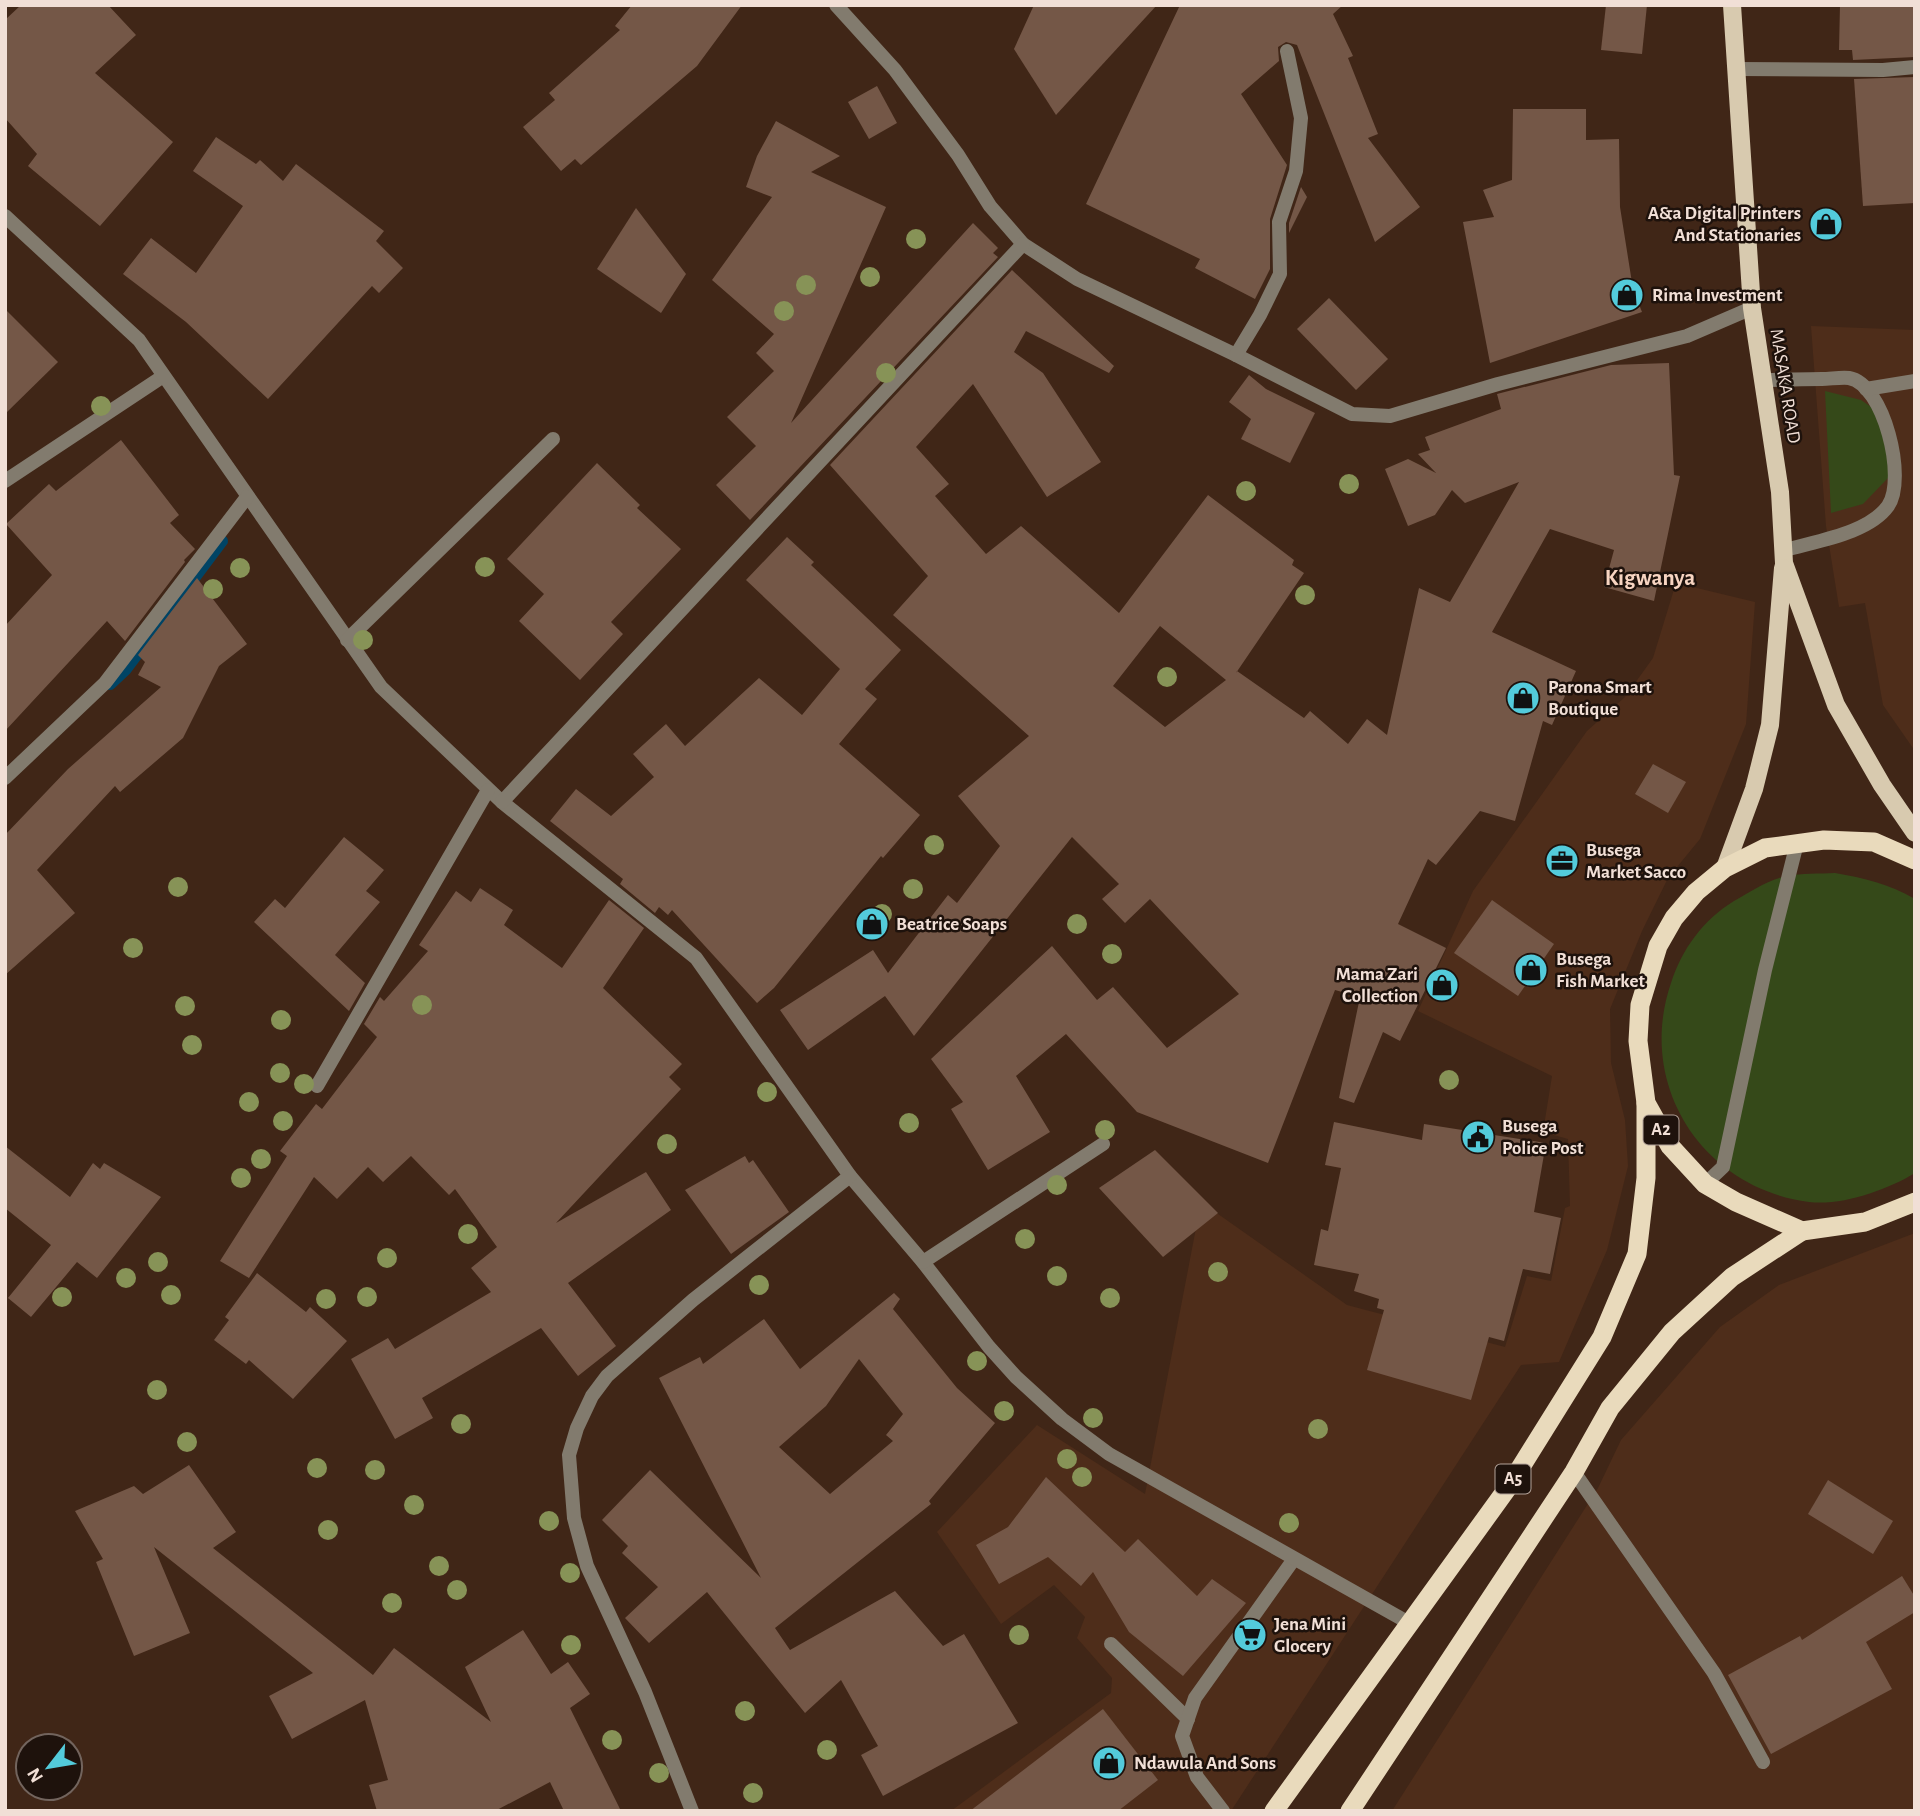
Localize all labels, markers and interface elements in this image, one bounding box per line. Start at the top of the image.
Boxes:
place label: A&a Digital Printers And Stationaries [1648,204,1801,245]
shop icon: A&a Digital Printers And Stationaries [1807,205,1845,243]
shop icon: Rima Investment [1608,276,1646,314]
place label: Rima Investment [1652,286,1783,305]
street label: MASAKA ROAD [1767,327,1803,445]
district label: Kigwanya [1605,567,1695,590]
place label: Parona Smart Boutique [1548,678,1652,719]
shop icon: Parona Smart Boutique [1504,679,1542,717]
place label: Busega Market Sacco [1586,841,1686,882]
office icon: Busega Market Sacco [1543,842,1581,880]
shop icon: Beatrice Soaps [853,905,891,943]
place label: Beatrice Soaps [896,915,1007,934]
place label: Busega Fish Market [1556,950,1645,991]
shop icon: Busega Fish Market [1512,951,1550,989]
place label: Mama Zari Collection [1336,965,1418,1006]
shop icon: Mama Zari Collection [1423,966,1461,1004]
road number: A2 [1644,1115,1678,1144]
place label: Busega Police Post [1502,1117,1584,1158]
public building icon: Busega Police Post [1459,1118,1497,1156]
road number: A5 [1496,1464,1530,1494]
place label: Jena Mini Glocery [1274,1615,1346,1656]
supermarket icon: Jena Mini Glocery [1231,1616,1269,1654]
north arrow [14,1732,84,1802]
shop icon: Ndawula And Sons [1090,1744,1128,1782]
place label: Ndawula And Sons [1134,1754,1276,1773]
text: N [24,1764,47,1786]

